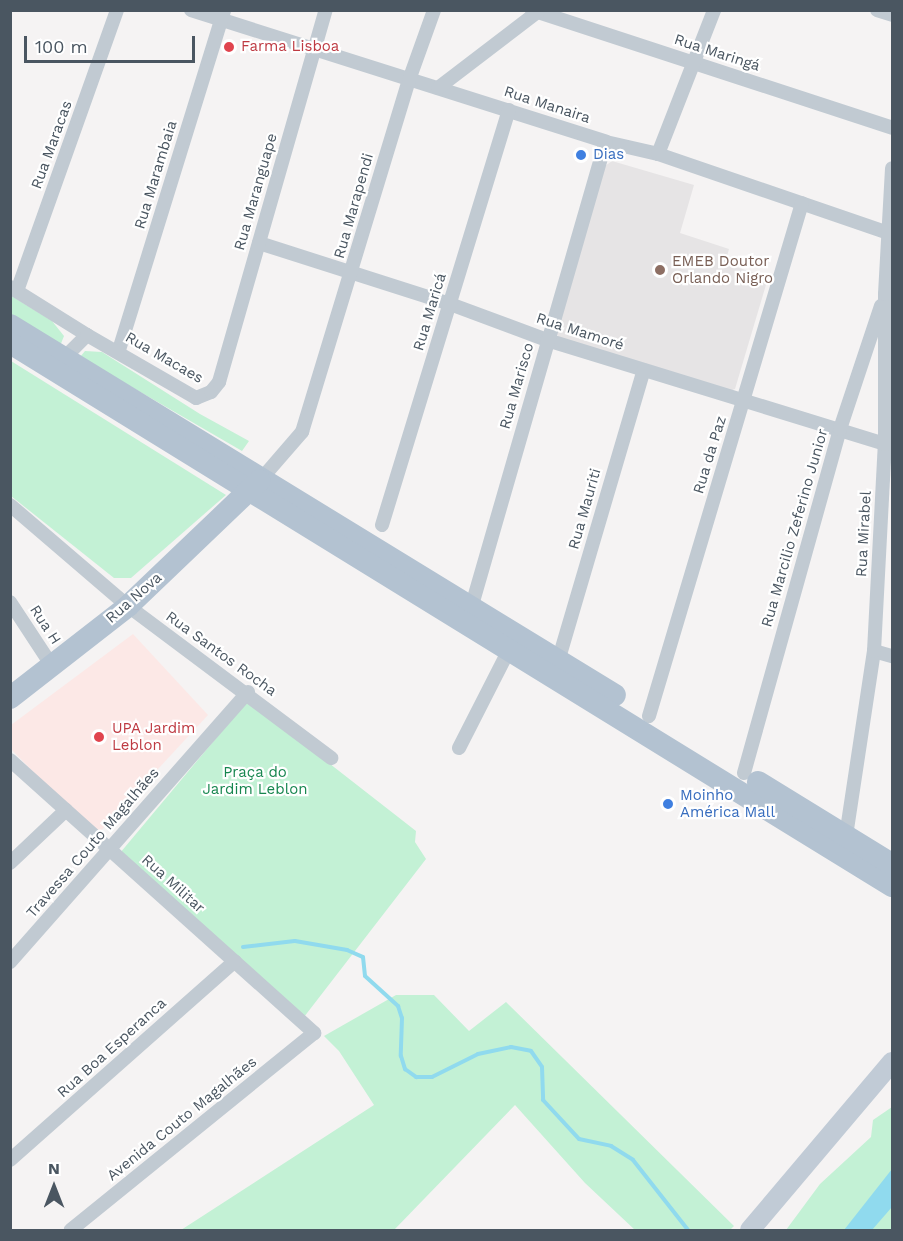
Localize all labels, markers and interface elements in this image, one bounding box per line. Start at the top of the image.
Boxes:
scale bar [27,24,198,62]
street label: Rua Maringá [672,31,762,75]
text: 100 m [35,36,88,57]
place label: Farma Lisboa [241,38,340,56]
marker: Farma Lisboa [222,40,236,54]
street label: Rua Manaira [501,83,593,127]
street label: Rua Maracas [28,98,76,192]
street label: Rua Marambaia [131,118,181,232]
street label: Rua Maranguape [231,131,281,253]
place label: Dias [593,146,624,164]
marker: Dias [574,148,588,162]
street label: Rua Marapendi [330,151,378,261]
place label: EMEB Doutor Orlando Nigro [672,252,773,287]
marker: EMEB Doutor Orlando Nigro [653,263,667,277]
street label: Rua Maricá [410,271,450,353]
street label: Rua Mamoré [534,309,626,355]
street label: Rua Macaes [122,328,206,388]
street label: Rua Marisco [496,341,538,431]
street label: Rua da Paz [690,413,730,497]
street label: Rua Marcilio Zeferino Junior [758,426,832,630]
street label: Rua Mauriti [565,466,605,552]
street label: Rua Mirabel [853,490,875,578]
street label: Rua Nova [102,569,166,627]
street label: Rua H [26,602,64,648]
street label: Rua Santos Rocha [162,608,280,700]
place label: UPA Jardim Leblon [112,719,196,754]
marker: UPA Jardim Leblon [90,728,108,746]
park label: Praça do Jardim Leblon [202,763,308,798]
street label: Travessa Couto Magalhães [23,764,163,922]
place label: Moinho América Mall [680,786,775,821]
marker: Moinho América Mall [661,797,675,811]
street label: Rua Militar [138,851,208,917]
street label: Rua Boa Esperanca [54,994,170,1102]
street label: Avenida Couto Magalhães [103,1053,261,1185]
north arrow [24,1157,84,1217]
text: N [48,1159,60,1178]

